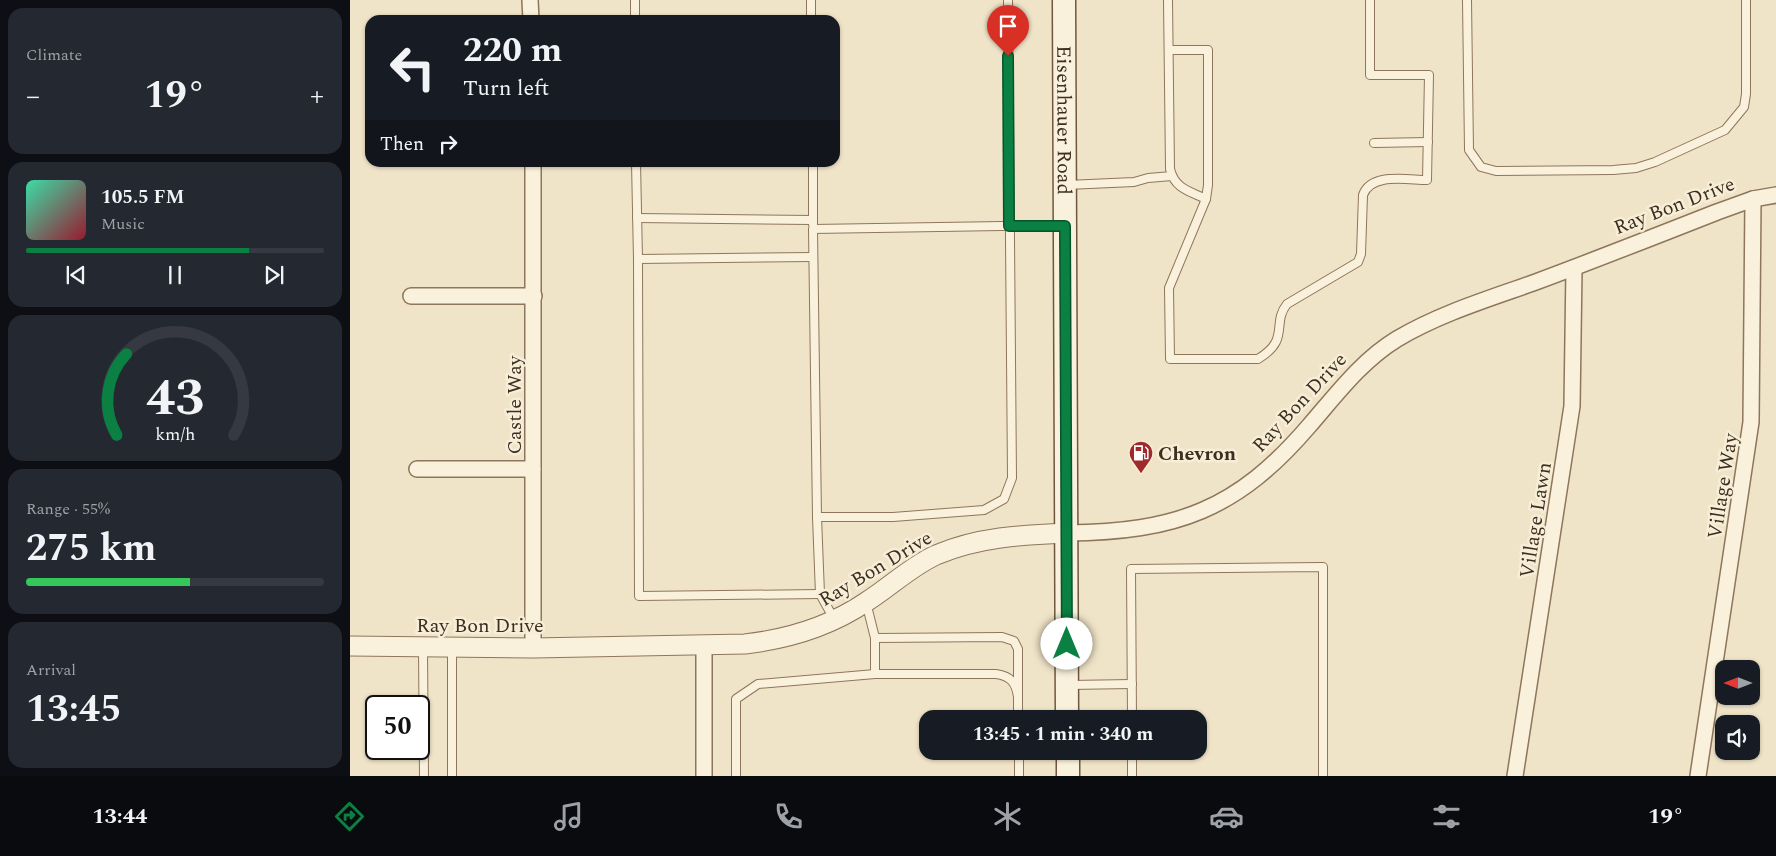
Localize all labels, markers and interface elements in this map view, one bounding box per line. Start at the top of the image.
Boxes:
pin [987,5,1029,56]
icon: arrive [994,12,1022,40]
text: 220 m [463,24,562,77]
icon: left [380,35,445,100]
text: Climate [26,43,82,67]
street label: Eisenhauer Road [1048,45,1079,195]
text: 19° [144,67,206,125]
text: Turn left [463,72,549,105]
text: − [26,75,40,118]
text: + [310,75,324,118]
text: Then [380,130,424,159]
icon: right [434,130,462,158]
street label: Ray Bon Drive [1609,169,1739,243]
text: 105.5 FM [101,183,184,212]
text: Music [101,212,145,236]
icon: previous [62,261,90,289]
icon: pause [161,261,189,289]
icon: next [260,261,288,289]
street label: Ray Bon Drive [1245,346,1354,460]
street label: Castle Way [500,354,530,454]
text: 43 [146,359,204,438]
text: km/h [155,421,195,448]
street label: Village Way [1700,430,1746,541]
place label: Chevron [1158,439,1236,469]
fuel station icon: Chevron [1128,440,1154,474]
street label: Village Lawn [1512,460,1560,580]
text: Range · 55% [26,497,110,521]
text: 275 km [26,520,157,578]
street label: Ray Bon Drive [813,523,938,615]
street label: Ray Bon Drive [416,611,544,641]
position arrow [1040,617,1092,669]
text: Arrival [26,658,76,682]
north arrow [1715,660,1760,705]
map controls [1715,660,1760,760]
text: 13:45 [26,681,121,739]
speed limit sign: 50 [365,695,430,760]
button: sound [1715,715,1760,760]
text: 13:45 · 1 min · 340 m [973,720,1153,749]
icon: directions [332,799,367,834]
icon: music [551,799,586,834]
icon: phone [771,799,806,834]
icon: climate [990,799,1025,834]
icon: car [1209,799,1244,834]
icon: filters [1429,799,1464,834]
text: 13:44 [92,800,147,833]
text: 19° [1648,800,1684,833]

